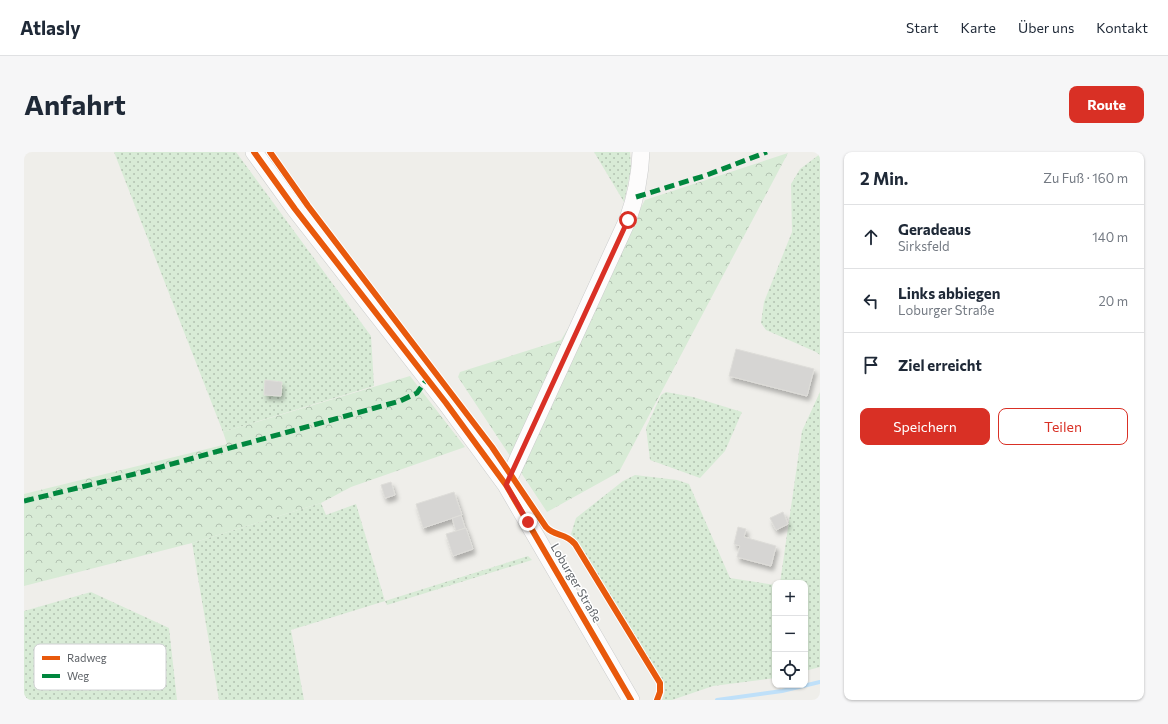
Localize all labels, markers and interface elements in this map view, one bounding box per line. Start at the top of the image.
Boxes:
text: Atlasly [20,16,81,39]
text: Start [906,19,939,36]
text: Karte [961,19,996,36]
text: Über uns [1018,19,1074,36]
text: Kontakt [1096,19,1148,36]
button: Route [1069,86,1144,123]
text: Anfahrt [24,87,126,121]
text: 2 Min. [860,168,908,189]
text: Zu Fuß · 160 m [1043,170,1128,186]
route start [619,211,637,229]
text: Geradeaus [898,220,971,238]
icon: ahead [860,226,882,248]
text: 140 m [1092,229,1128,245]
text: Sirksfeld [898,238,950,254]
text: Links abbiegen [898,284,1000,302]
icon: left [860,290,882,312]
text: 20 m [1099,293,1128,309]
text: Loburger Straße [898,302,994,318]
icon: arrive [860,354,882,376]
text: Ziel erreicht [898,356,982,374]
button: Speichern [860,408,990,445]
button: Teilen [998,408,1128,445]
route end [519,513,537,531]
street label: Loburger Straße [549,541,605,624]
map controls [772,580,808,688]
button: + [772,580,808,616]
button: − [772,616,808,652]
legend [34,644,166,690]
text: Radweg [67,651,107,664]
button: locate [772,652,808,688]
text: Weg [67,669,89,682]

